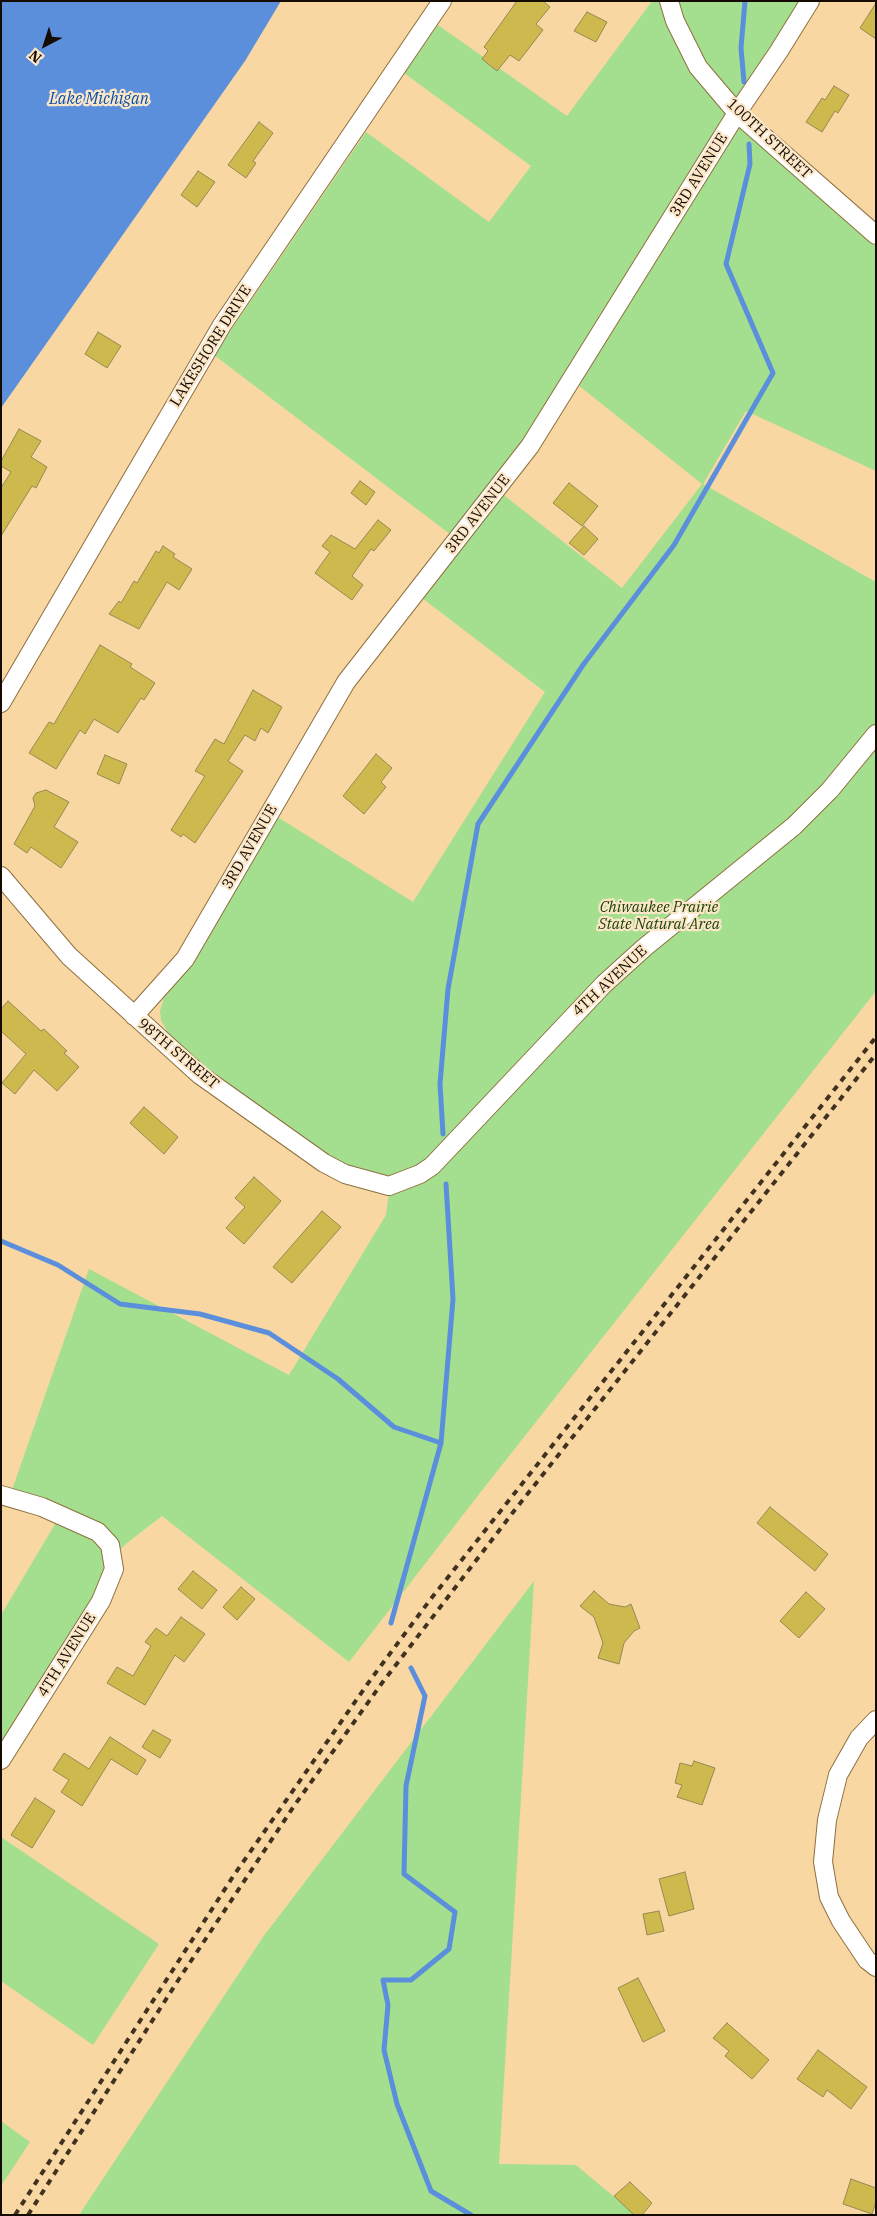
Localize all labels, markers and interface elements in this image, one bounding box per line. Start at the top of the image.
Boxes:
north arrow [20,20,70,70]
text: N [25,46,45,67]
water label: Lake Michigan [49,89,149,109]
street label: 100TH STREET [723,95,815,183]
street label: 3RD AVENUE [666,130,732,220]
street label: LAKESHORE DRIVE [166,282,256,410]
street label: 3RD AVENUE [442,471,514,557]
street label: 3RD AVENUE [219,802,281,892]
park label: Chiwaukee Prairie State Natural Area [598,899,720,934]
street label: 4TH AVENUE [569,942,651,1020]
street label: 98TH STREET [134,1015,222,1093]
street label: 4TH AVENUE [34,1610,100,1700]

